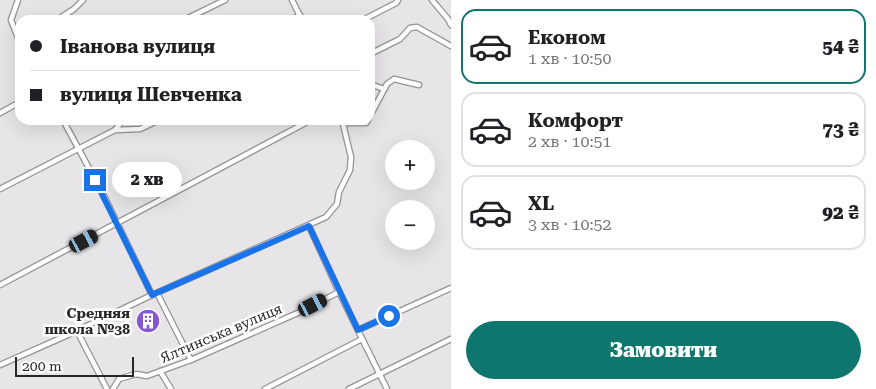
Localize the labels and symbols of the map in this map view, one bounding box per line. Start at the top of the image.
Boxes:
callout: 2 хв [112,162,182,198]
route end [84,169,106,191]
car [67,227,100,255]
car [296,292,329,318]
street label: Ялтинська вулиця [158,300,284,366]
place label: Средняя школа №38 [45,305,130,337]
route start [378,305,400,327]
building icon: Средняя школа №38 [135,308,161,334]
scale bar [15,354,134,377]

